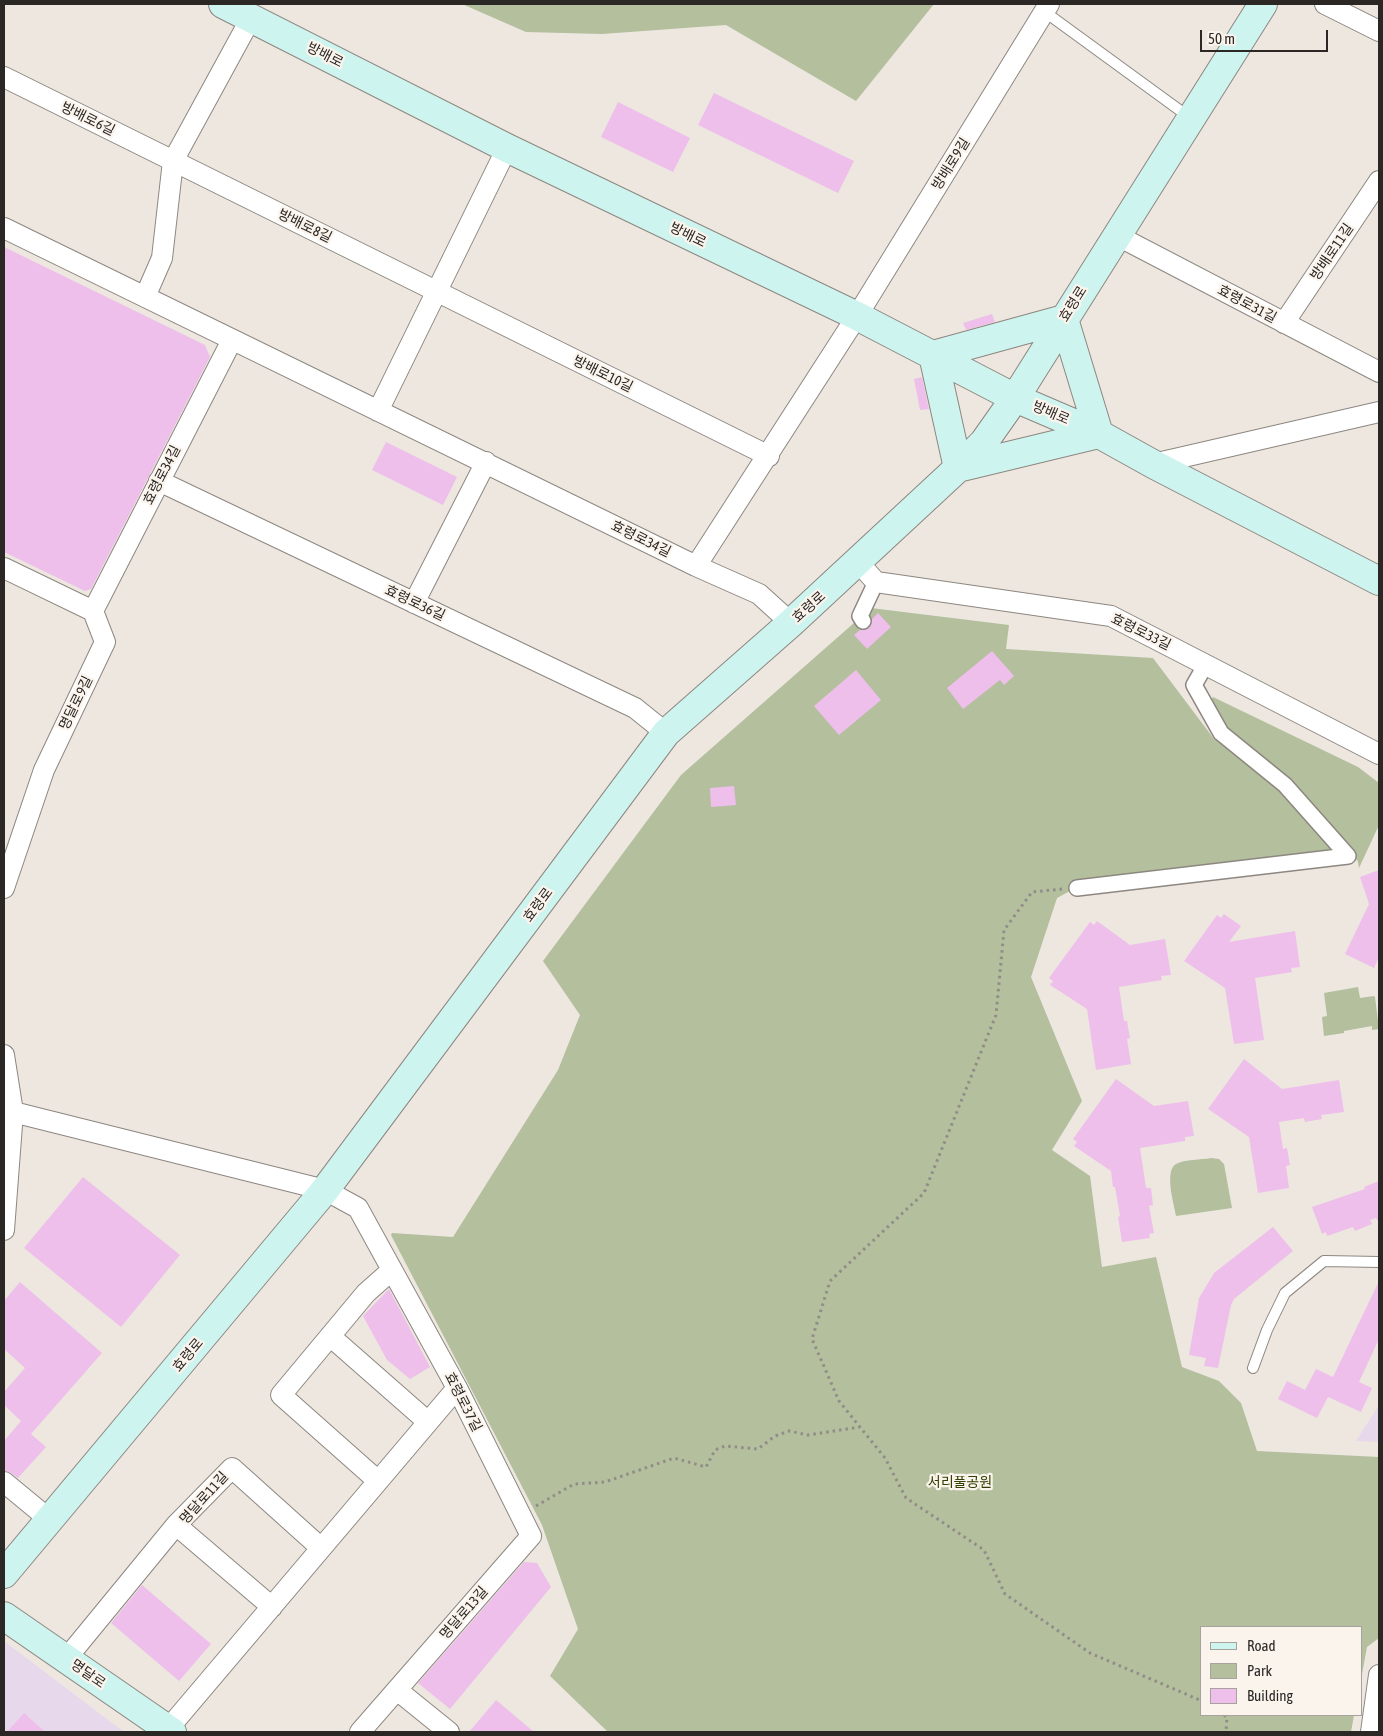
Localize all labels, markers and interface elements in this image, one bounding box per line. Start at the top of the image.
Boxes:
scale bar [1203,20,1330,52]
text: 50 m [1208,30,1235,47]
street label: 방배로 [304,39,346,71]
street label: 방배로6길 [58,99,118,139]
street label: 방배로9길 [928,135,974,193]
street label: 방배로8길 [275,206,335,246]
street label: 방배로 [667,219,709,251]
street label: 방배로11길 [1307,220,1357,284]
street label: 효령로31길 [1215,281,1279,327]
street label: 효령로 [1056,283,1090,325]
street label: 방배로10길 [570,352,636,396]
street label: 방배로 [1030,398,1072,428]
street label: 효령로34길 [140,442,184,508]
street label: 효령로34길 [608,517,674,561]
street label: 효령로36길 [382,582,448,624]
street label: 효령로 [789,588,829,626]
street label: 효령로33길 [1108,610,1174,654]
street label: 명달로9길 [56,673,96,733]
street label: 효령로 [520,885,556,925]
street label: 효령로 [169,1335,207,1375]
street label: 효령로37길 [441,1369,485,1435]
street label: 명달로11길 [176,1468,232,1528]
park label: 서리풀공원 [928,1475,992,1491]
street label: 명달로13길 [436,1583,492,1643]
legend [1200,1626,1363,1716]
text: Road [1247,1637,1276,1654]
street label: 명달로 [67,1656,109,1692]
text: Park [1247,1662,1272,1679]
text: Building [1247,1687,1293,1704]

